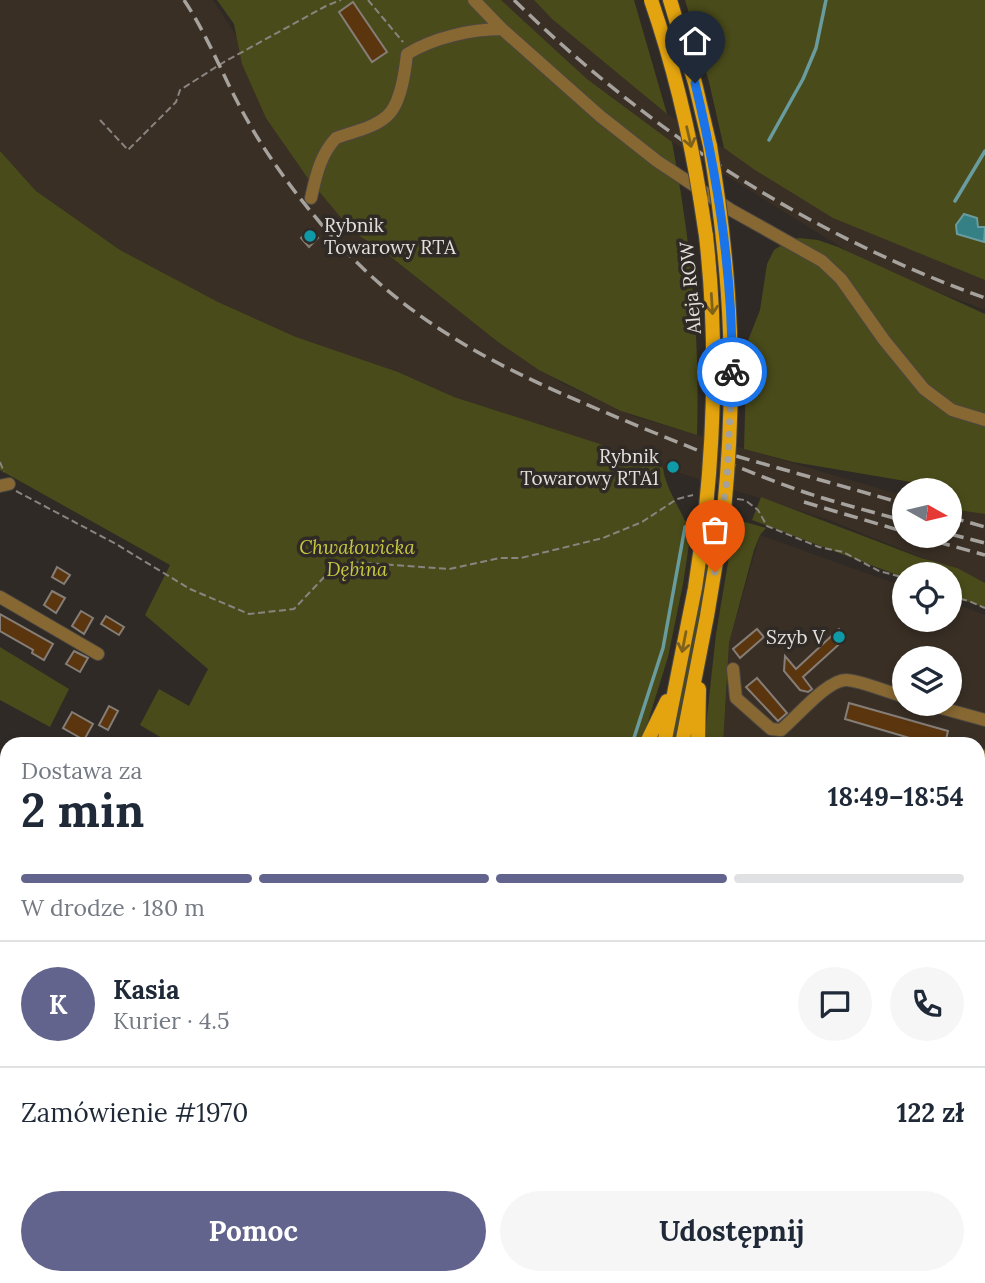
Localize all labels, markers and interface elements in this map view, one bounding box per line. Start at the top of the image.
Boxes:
pin [665,11,725,83]
icon: home [676,22,714,60]
one-way arrow [684,125,697,147]
place label: Rybnik Towarowy RTA [324,213,457,259]
marker: Rybnik Towarowy RTA [302,228,318,244]
street label: Aleja ROW [674,240,706,336]
one-way arrow [706,292,719,314]
courier [697,337,767,407]
icon: bike [713,353,751,391]
place label: Rybnik Towarowy RTA1 [520,444,660,490]
marker: Rybnik Towarowy RTA1 [665,459,681,475]
north arrow [892,478,962,548]
map controls [892,478,962,716]
pin [685,500,745,572]
icon: bag [696,511,734,549]
park label: Chwałowicka Dębina [299,535,415,581]
button: locate [892,562,962,632]
place label: Szyb V [766,625,826,649]
marker: Szyb V [831,629,847,645]
one-way arrow [677,630,691,653]
button: layers [892,646,962,716]
text: Dostawa za [21,756,142,785]
text: 18:49–18:54 [828,780,964,813]
text: 2 min [21,781,144,840]
text: W drodze · 180 m [21,893,205,922]
button: chat [798,967,872,1041]
button: phone [890,967,964,1041]
text: Kasia [113,973,180,1006]
text: K [49,988,67,1021]
text: Kurier · 4.5 [113,1006,230,1035]
text: Zamówienie #1970 [21,1096,248,1129]
text: 122 zł [897,1096,964,1129]
button: Pomoc [21,1191,486,1271]
button: Udostępnij [500,1191,964,1271]

